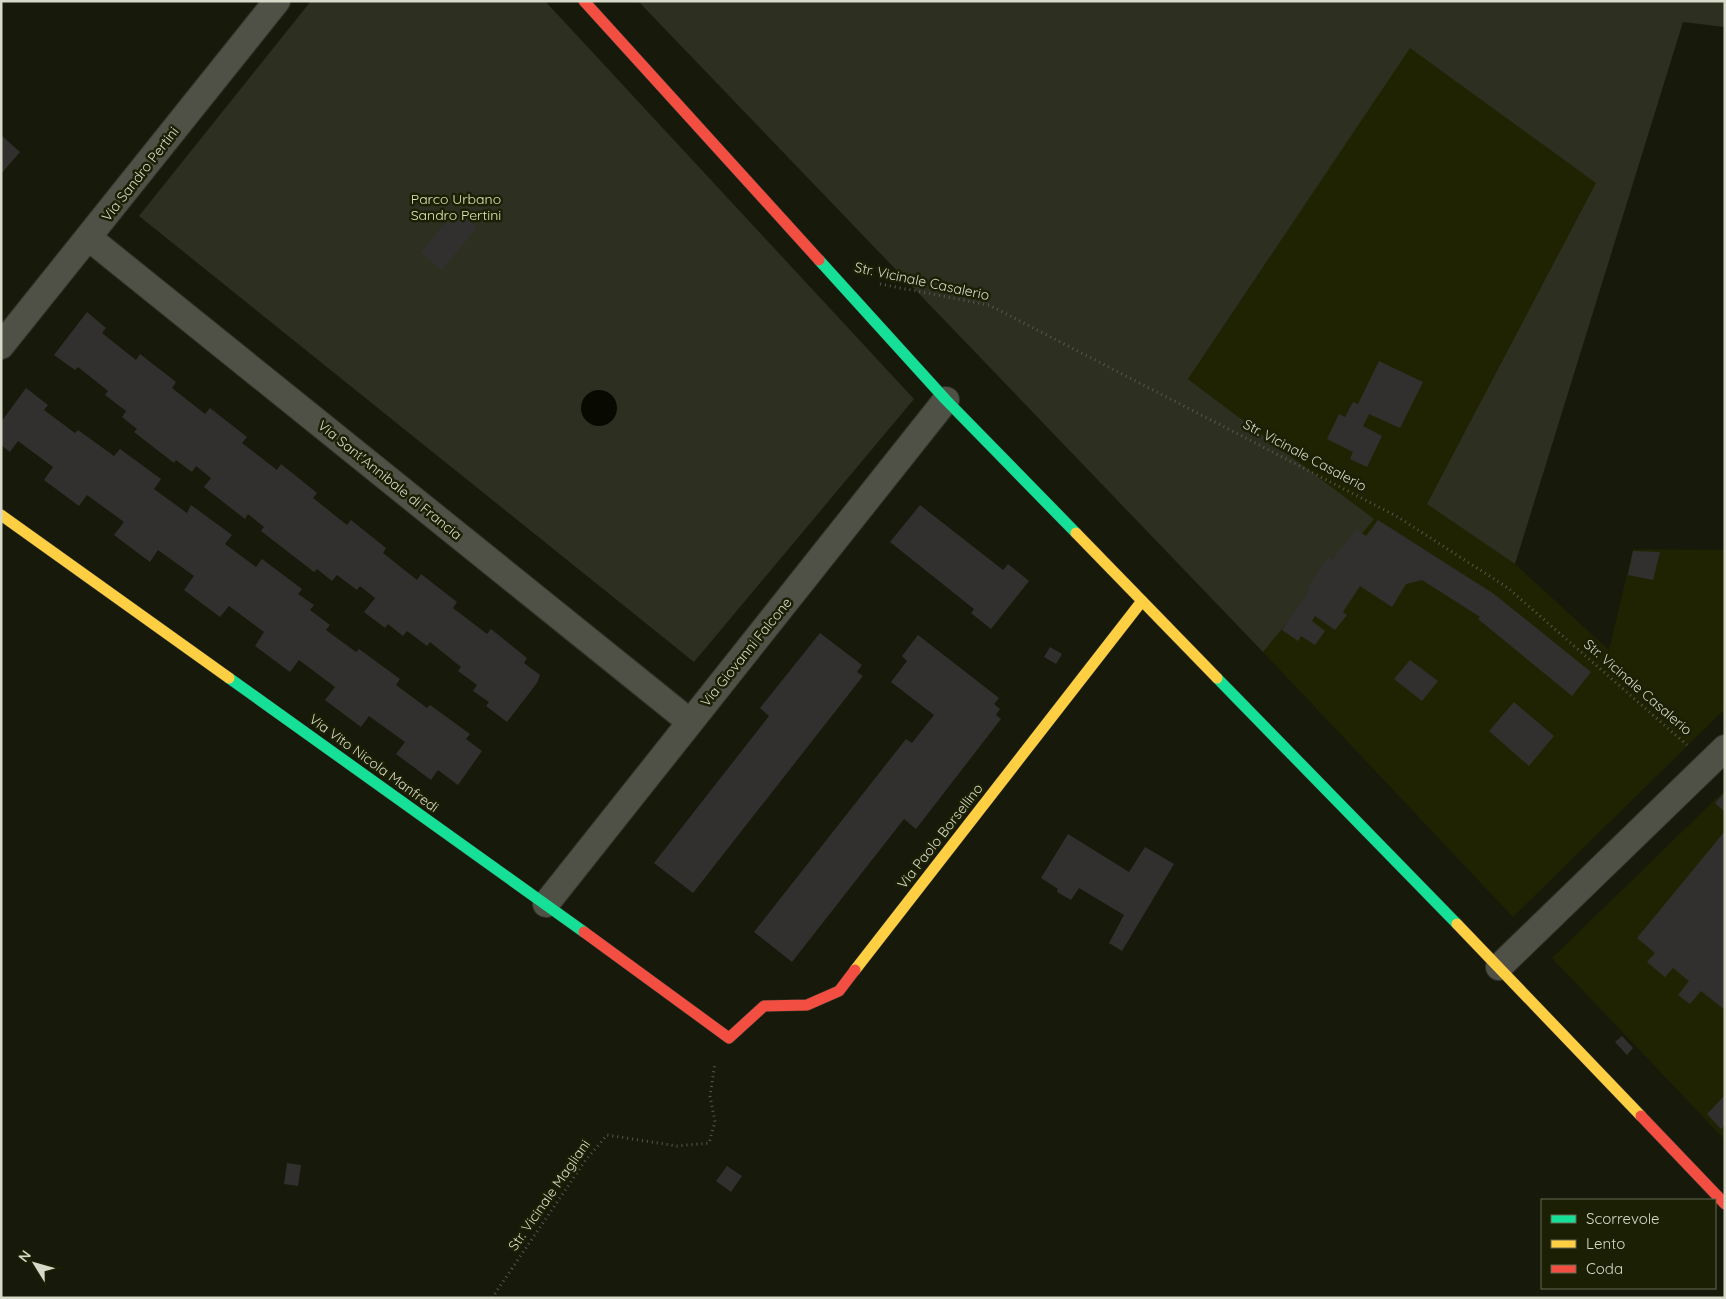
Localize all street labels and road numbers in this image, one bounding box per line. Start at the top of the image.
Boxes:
street label: Via Sandro Pertini [97,123,183,225]
street label: Str. Vicinale Casalerio [853,258,991,304]
street label: Str. Vicinale Casalerio [1240,415,1370,495]
street label: Via Sant'Annibale di Francia [314,416,466,544]
street label: Via Giovanni Falcone [696,594,796,710]
street label: Str. Vicinale Casalerio [1580,635,1696,739]
street label: Via Vito Nicola Manfredi [306,710,442,816]
street label: Via Paolo Borsellino [893,780,987,892]
street label: Str. Vicinale Magliani [504,1136,594,1254]

